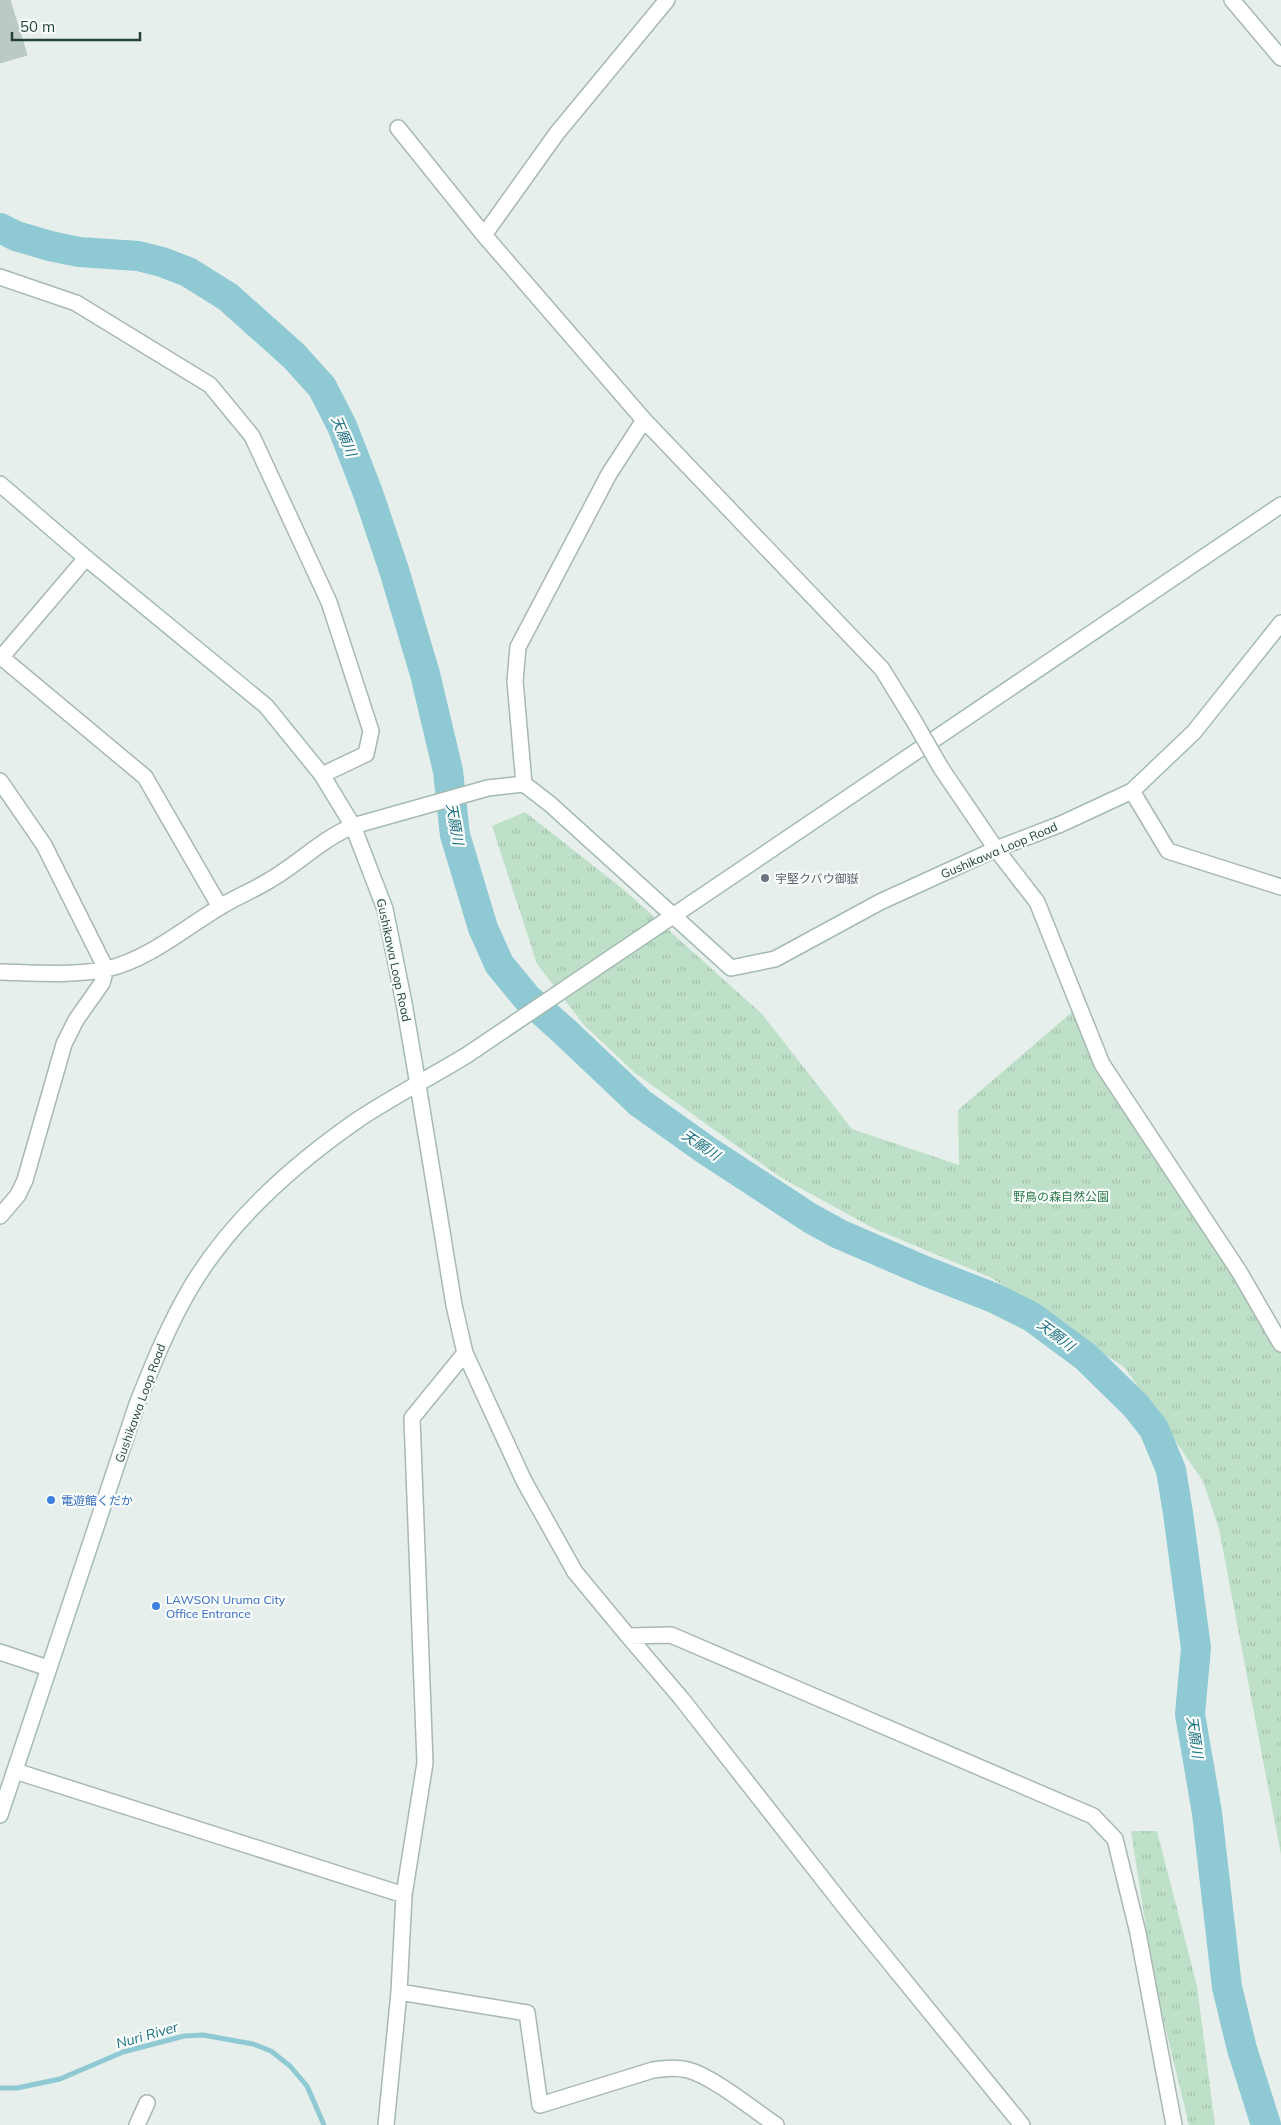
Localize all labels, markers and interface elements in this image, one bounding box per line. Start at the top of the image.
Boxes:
scale bar [12,10,140,42]
text: 50 m [20,17,55,36]
water label: 天願川 [328,413,361,461]
water label: 天願川 [442,802,468,848]
street label: Gushikawa Loop Road [938,819,1060,881]
place label: 宇堅クバウ御嶽 [775,871,858,886]
marker: 宇堅クバウ御嶽 [759,872,771,884]
street label: Gushikawa Loop Road [374,897,414,1023]
water label: 天願川 [679,1126,725,1165]
park label: 野鳥の森自然公園 [1013,1189,1109,1204]
water label: 天願川 [1034,1315,1080,1356]
street label: Gushikawa Loop Road [112,1342,168,1464]
place label: 電遊館くだか [61,1493,133,1508]
marker: 電遊館くだか [45,1494,57,1506]
place label: LAWSON Uruma City Office Entrance [166,1592,286,1621]
marker: LAWSON Uruma City Office Entrance [150,1600,162,1612]
water label: 天願川 [1183,1715,1207,1761]
water label: Nuri River [114,2017,181,2052]

